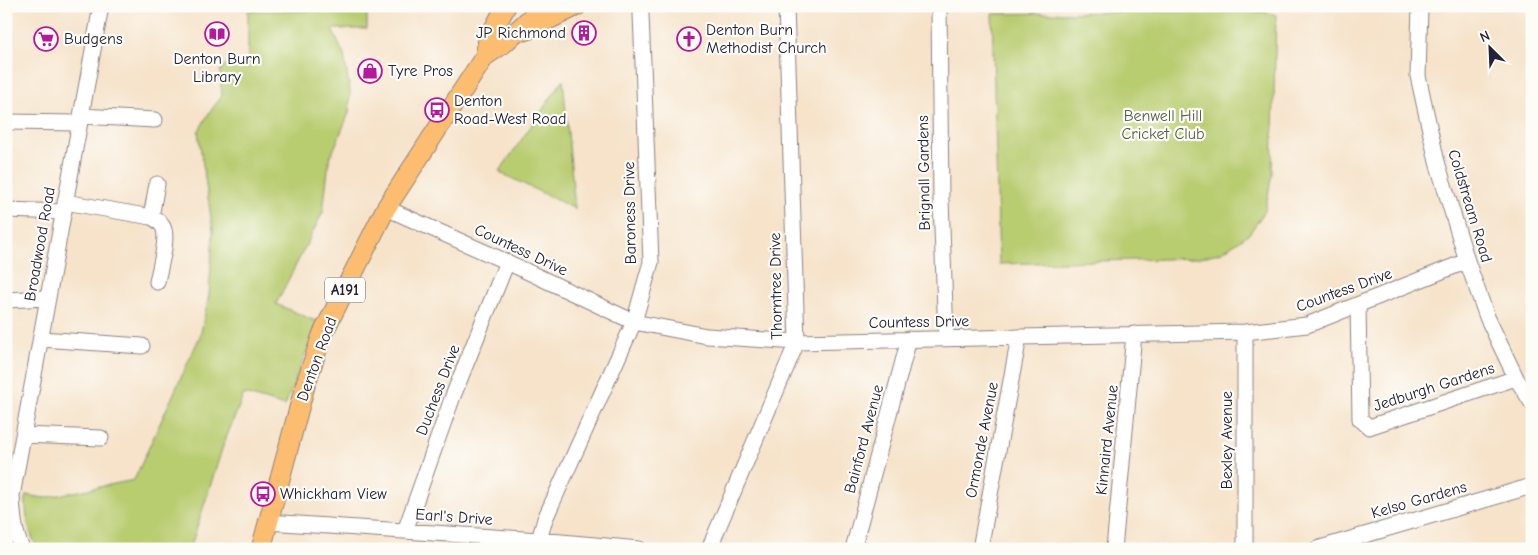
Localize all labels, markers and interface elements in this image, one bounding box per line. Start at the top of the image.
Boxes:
building icon: JP Richmond [571,20,597,46]
library icon: Denton Burn Library [204,21,230,47]
place label: Denton Burn Methodist Church [706,21,826,57]
north arrow [1466,22,1516,72]
place label: JP Richmond [476,24,566,42]
supermarket icon: Budgens [33,26,59,52]
church icon: Denton Burn Methodist Church [676,26,702,52]
text: N [1477,27,1493,46]
place label: Budgens [64,30,123,48]
place label: Denton Burn Library [174,50,261,86]
shop icon: Tyre Pros [357,58,383,84]
place label: Tyre Pros [388,62,453,80]
place label: Denton Road-West Road [454,92,566,128]
bus stop icon: Denton Road-West Road [424,97,450,123]
park label: Benwell Hill Cricket Club [1122,107,1204,143]
street label: Brignall Gardens [914,115,934,231]
street label: Coldstream Road [1444,147,1496,265]
street label: Baroness Drive [620,162,640,264]
street label: Broadwood Road [21,185,59,303]
street label: Countess Drive [472,221,570,279]
street label: Thorntree Drive [766,232,786,340]
street label: Countess Drive [1294,264,1394,316]
road number: A191 [325,278,365,302]
street label: Countess Drive [869,312,969,332]
street label: Denton Road [293,314,341,404]
street label: Duchess Drive [412,342,464,438]
street label: Jedburgh Gardens [1371,359,1497,415]
street label: Ormonde Avenue [962,380,1002,500]
street label: Bainford Avenue [841,383,887,495]
street label: Kinnaird Avenue [1092,384,1122,496]
street label: Bexley Avenue [1218,391,1236,489]
street label: Kelso Gardens [1369,478,1469,522]
bus stop icon: Whickham View [250,481,276,507]
place label: Whickham View [280,485,387,503]
street label: Earl's Drive [415,505,493,529]

